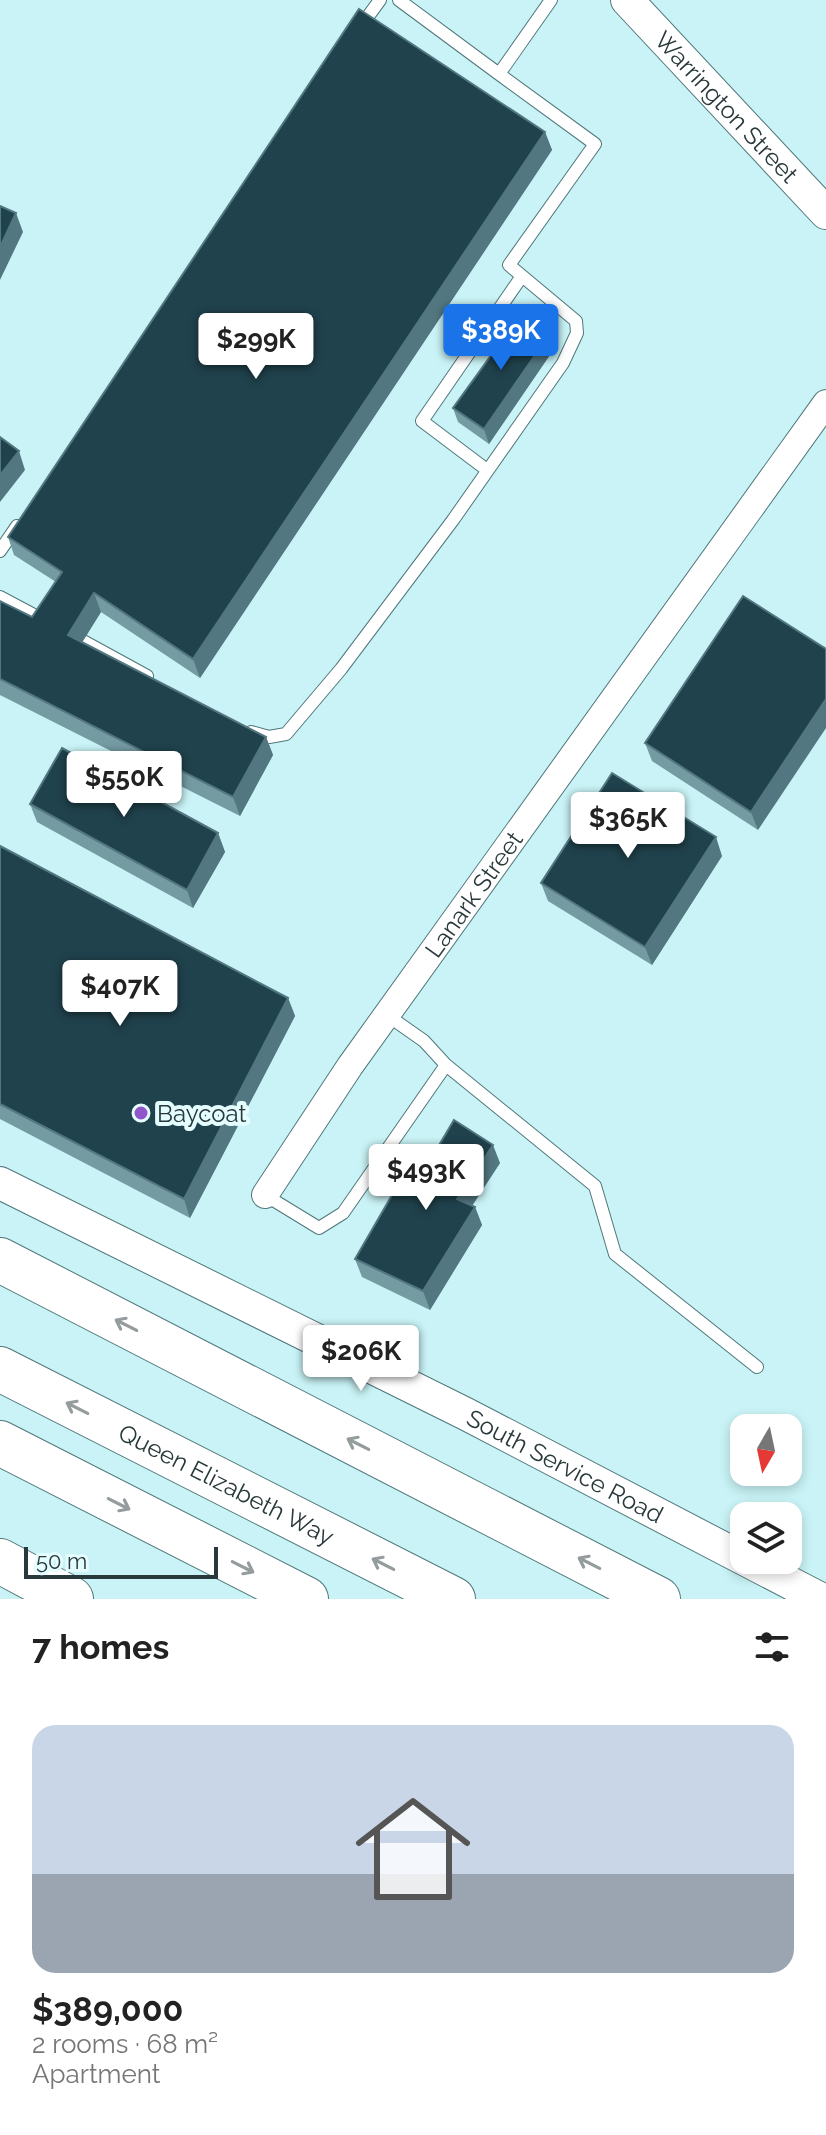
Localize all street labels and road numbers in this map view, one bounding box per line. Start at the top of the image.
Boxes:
street label: Warrington Street [649,25,804,188]
street label: Lanark Street [418,826,528,963]
street label: South Service Road [462,1403,668,1529]
street label: Queen Elizabeth Way [114,1417,339,1551]

